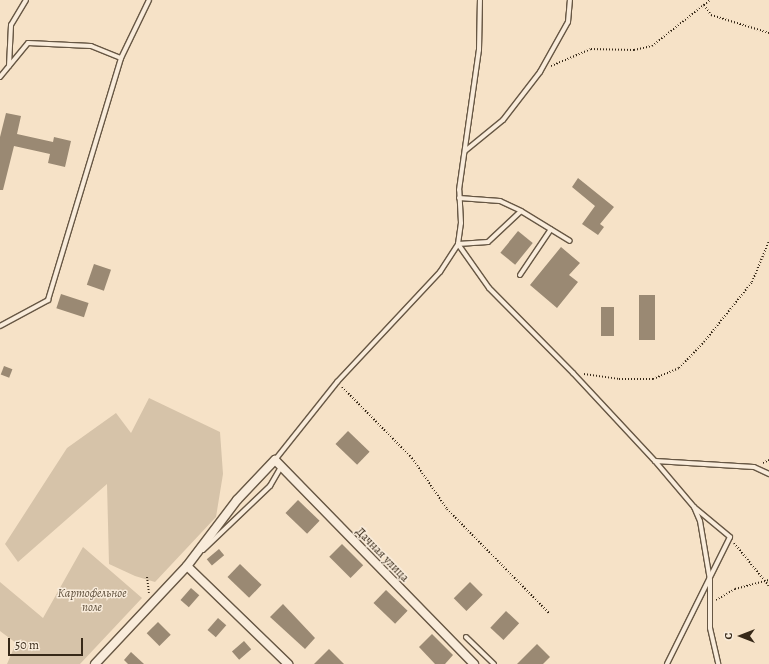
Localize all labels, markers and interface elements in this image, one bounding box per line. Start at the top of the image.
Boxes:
street label: Дачная улица [352,525,412,585]
park label: Картофельное поле [57,587,127,615]
north arrow [721,616,761,656]
scale bar [10,630,85,656]
text: С [721,633,736,639]
text: 50 m [15,637,39,653]

